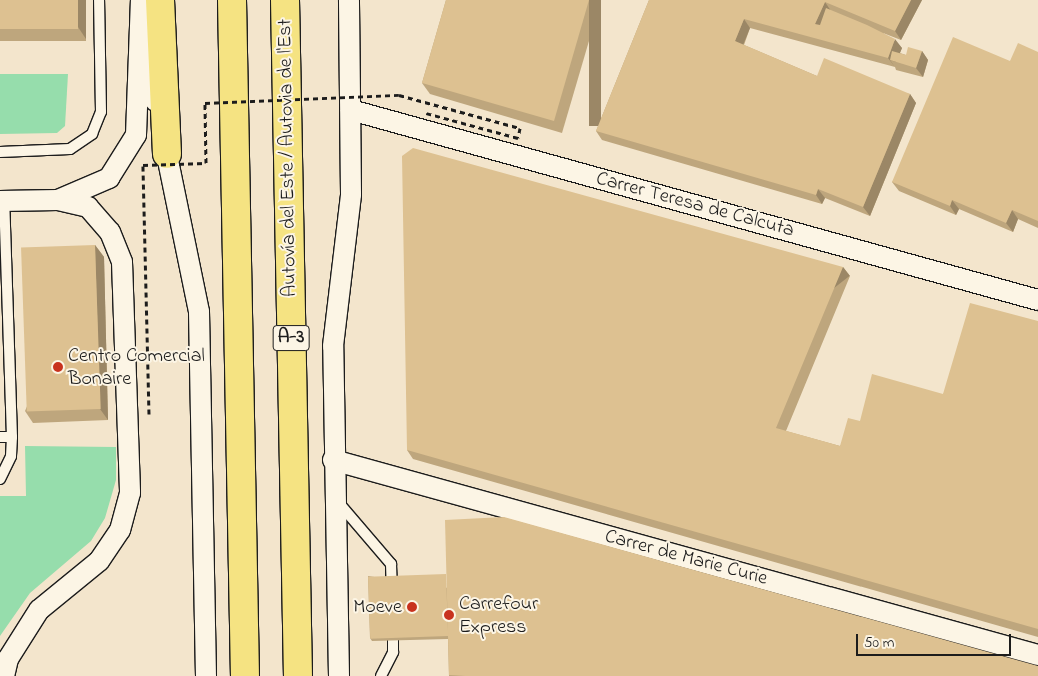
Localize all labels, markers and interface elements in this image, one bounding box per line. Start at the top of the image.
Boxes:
street label: Autovía del Este / Autovia de l'Est [274,19,302,297]
street label: Carrer Teresa de Calcuta [593,167,797,243]
road number: A-3 [272,322,310,354]
place label: Centro Comercial Bonaire [68,344,205,391]
marker: Centro Comercial Bonaire [52,361,64,373]
street label: Carrer de Marie Curie [602,525,770,591]
place label: Carrefour Express [459,592,538,639]
place label: Moeve [353,595,402,619]
marker: Moeve [406,601,418,613]
marker: Carrefour Express [443,609,455,621]
scale bar [858,624,1013,656]
text: 50 m [864,632,894,654]

